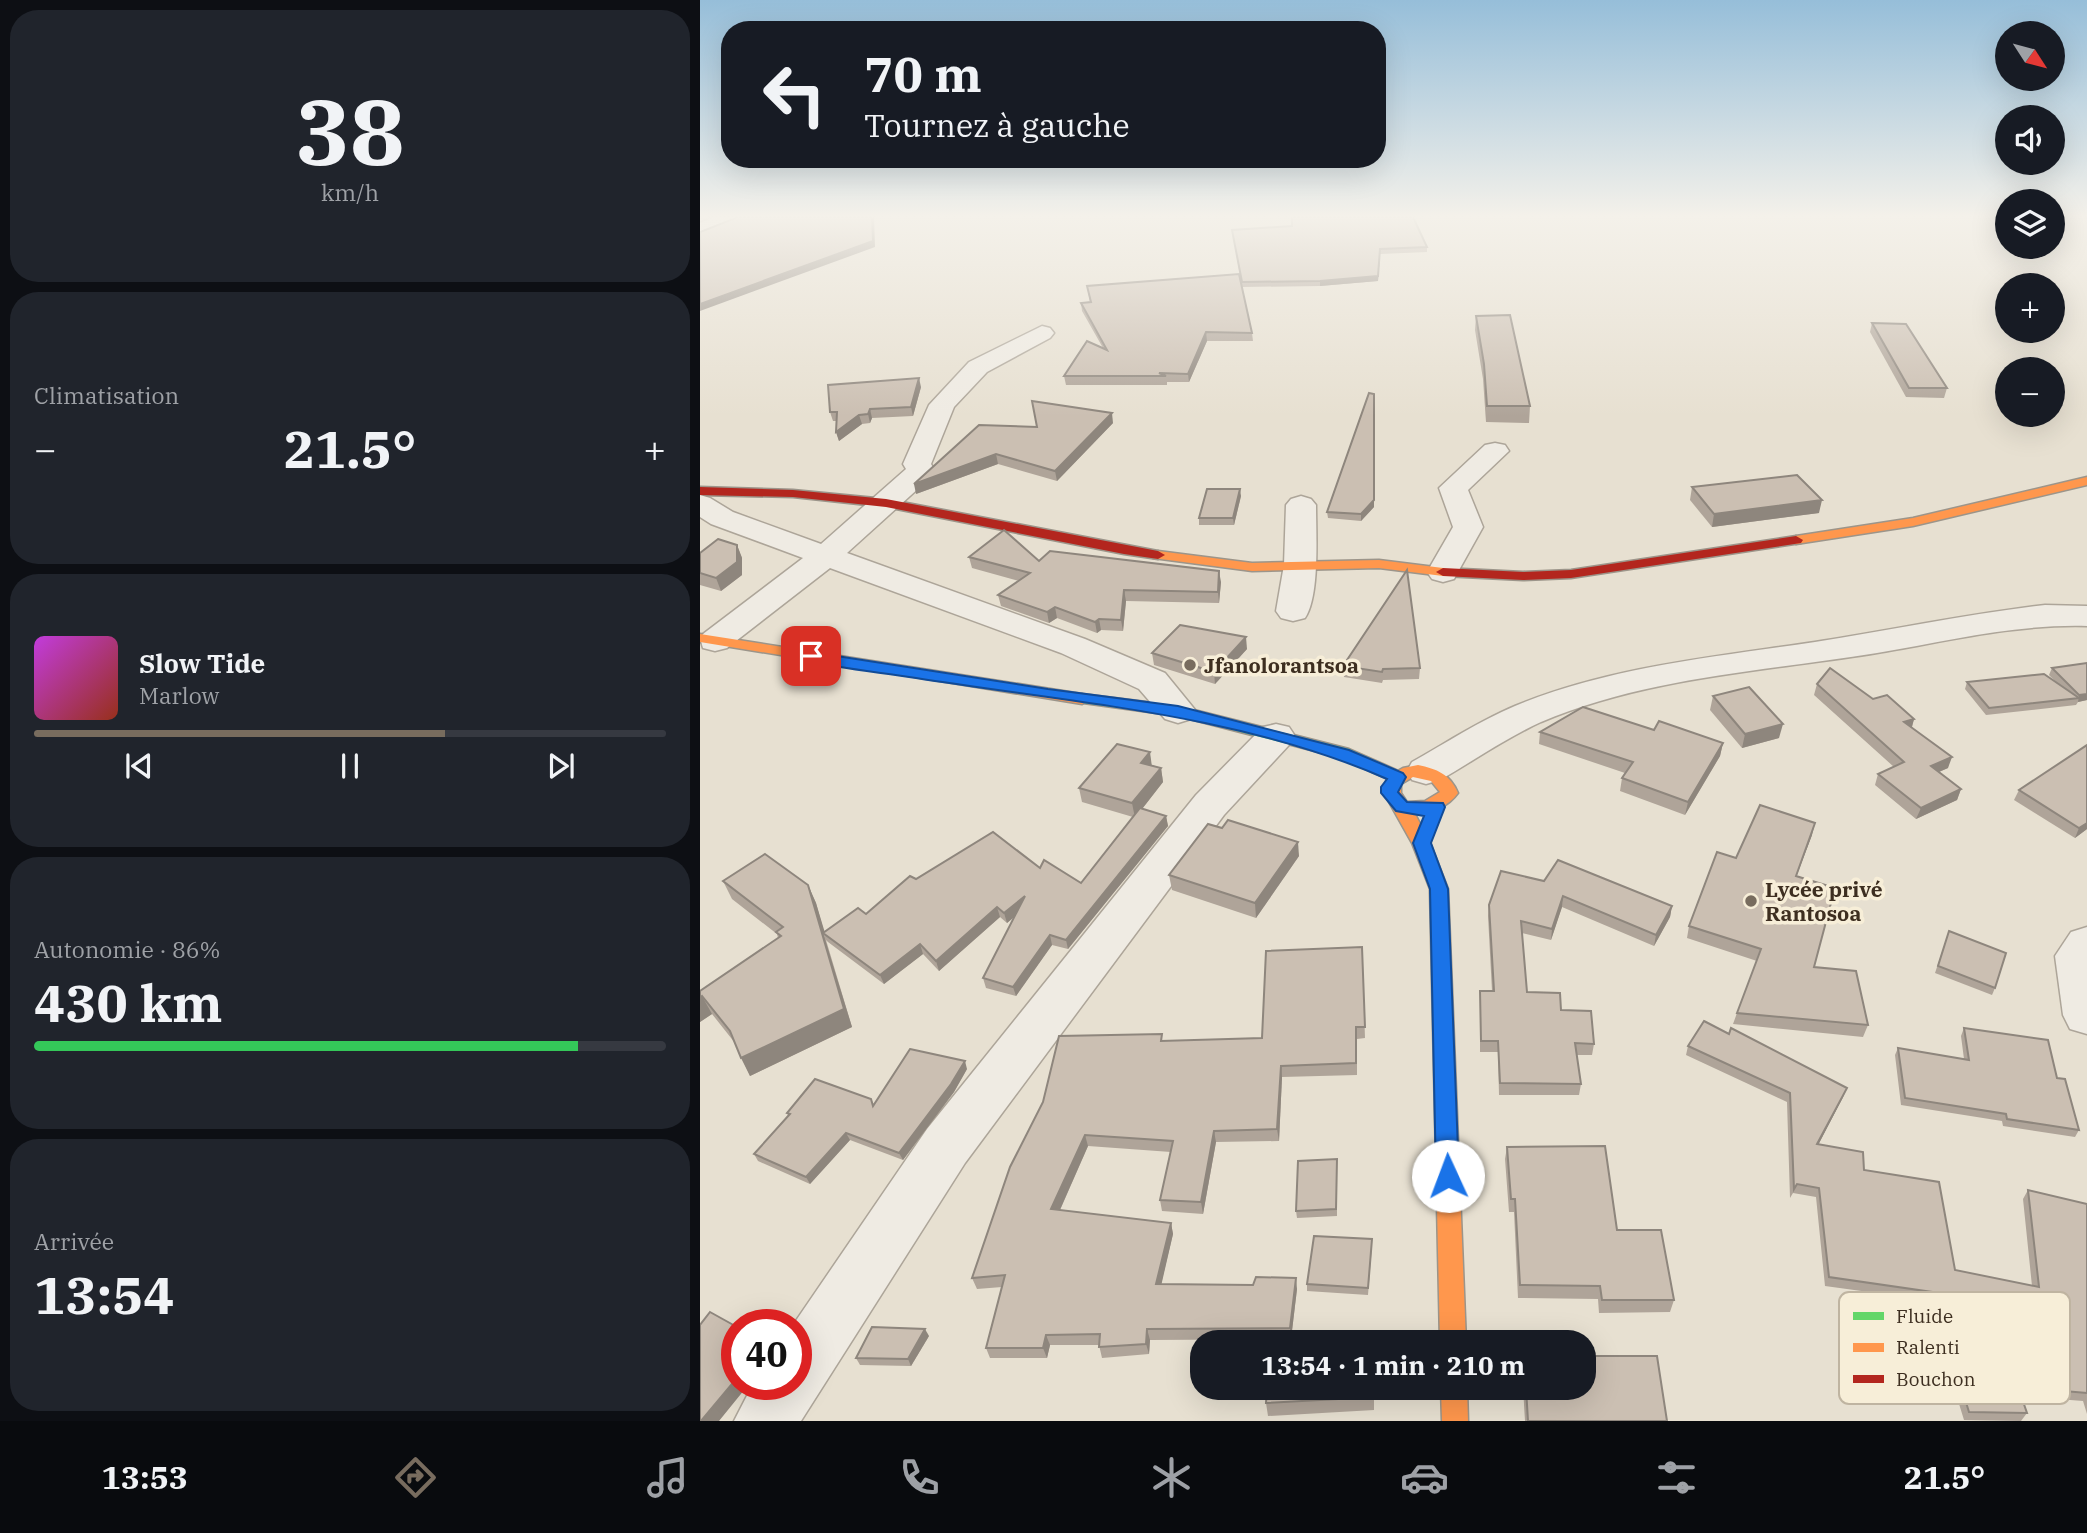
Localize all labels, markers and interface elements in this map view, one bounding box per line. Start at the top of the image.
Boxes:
north arrow [1995,21,2065,91]
map controls [1995,21,2065,427]
text: 70 m [864,42,982,105]
icon: left [749,49,840,140]
text: 38 [295,72,405,190]
text: Tournez à gauche [864,104,1130,146]
button: sound [1995,105,2065,175]
text: km/h [321,177,379,207]
button: layers [1995,189,2065,259]
button: + [1995,273,2065,343]
button: − [1995,357,2065,427]
text: Climatisation [34,380,179,410]
text: 21.5° [284,415,416,482]
text: − [34,424,57,473]
text: + [643,424,666,473]
pin [781,626,841,686]
icon: arrive [792,637,830,675]
text: Slow Tide [139,646,265,680]
place label: Jfanolorantsoa [1204,651,1359,679]
marker: Jfanolorantsoa [1182,657,1198,673]
text: Marlow [139,680,219,710]
icon: previous [120,747,158,785]
icon: pause [331,747,369,785]
icon: next [542,747,580,785]
place label: Lycée privé Rantosoa [1765,875,1883,927]
marker: Lycée privé Rantosoa [1743,893,1759,909]
text: Autonomie · 86% [34,934,221,964]
text: 430 km [34,969,223,1036]
position arrow [1411,1139,1485,1213]
text: Arrivée [34,1226,114,1256]
text: 13:54 [34,1261,175,1328]
legend [1839,1292,2070,1404]
text: Fluide [1896,1304,1953,1328]
speed limit sign: 40 [721,1309,812,1400]
text: Ralenti [1896,1335,1960,1359]
text: 13:54 · 1 min · 210 m [1261,1348,1525,1382]
text: Bouchon [1896,1367,1976,1391]
icon: directions [391,1453,440,1502]
icon: music [643,1453,692,1502]
icon: phone [895,1453,944,1502]
icon: climate [1147,1453,1196,1502]
icon: car [1400,1453,1449,1502]
icon: filters [1652,1453,1701,1502]
text: 13:53 [102,1456,188,1498]
text: 21.5° [1904,1456,1985,1498]

